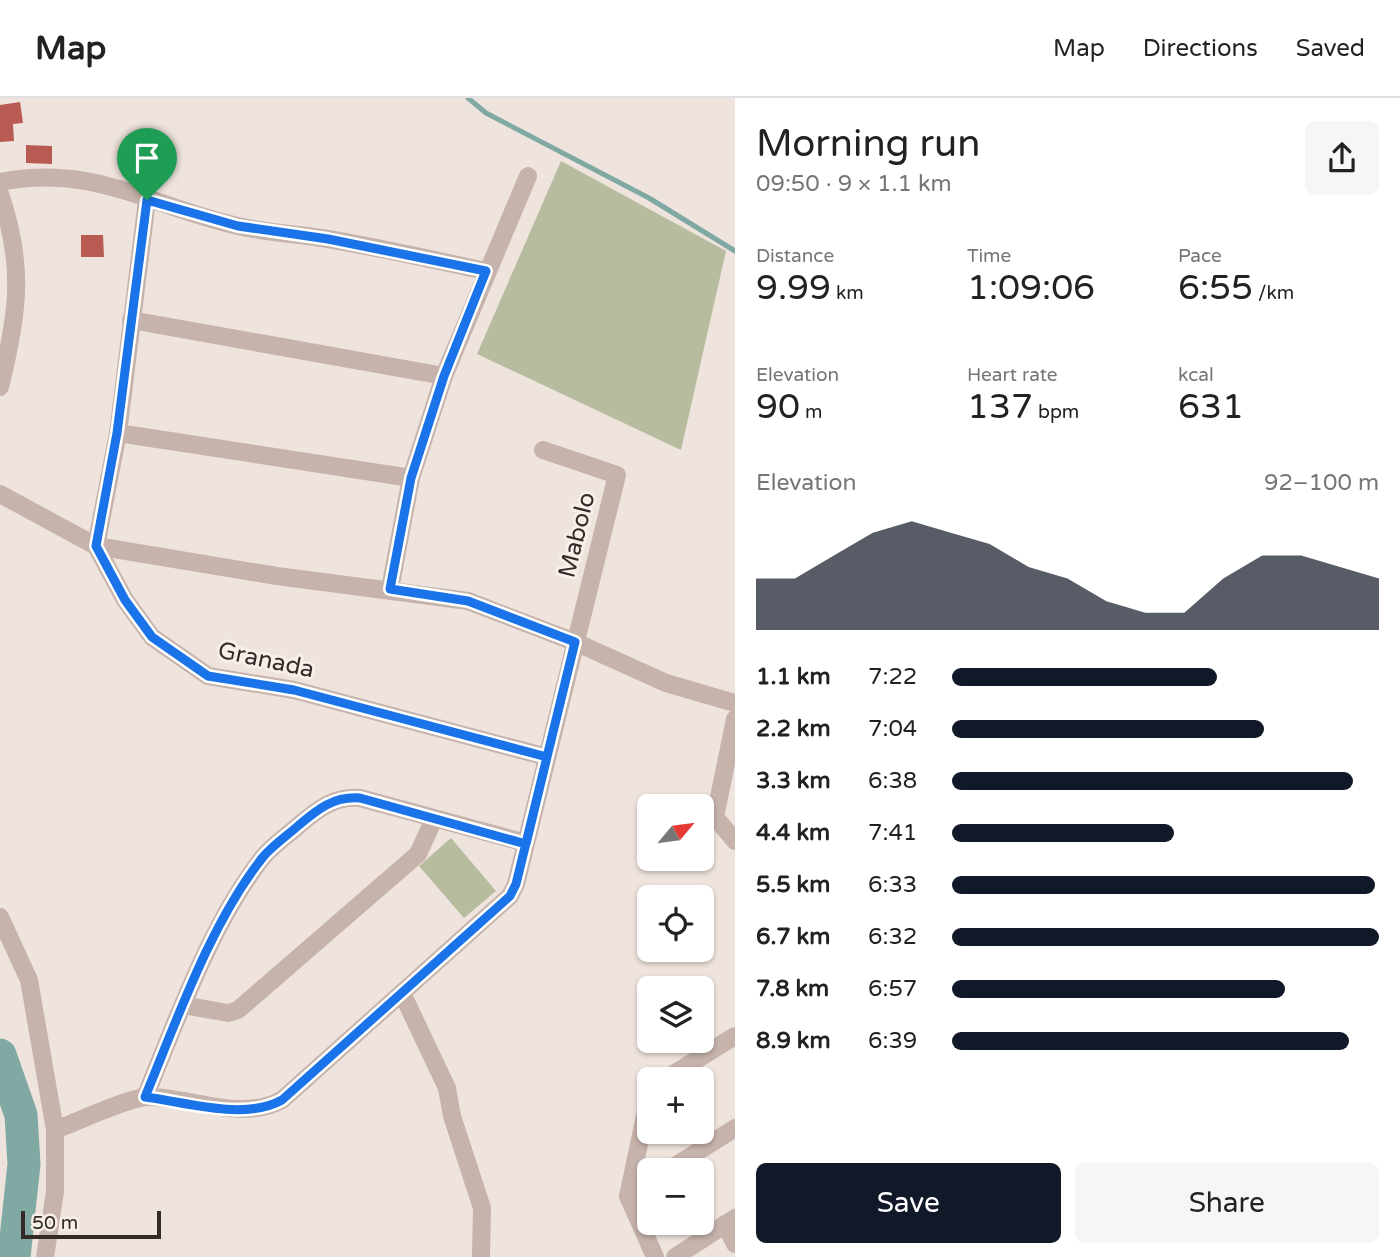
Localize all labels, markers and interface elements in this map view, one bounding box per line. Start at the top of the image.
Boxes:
text: Map [35,29,106,68]
text: Map [1053,34,1105,63]
text: Directions [1143,34,1258,63]
text: Saved [1296,34,1365,63]
text: Morning run [756,121,980,167]
button: share [1305,121,1379,195]
pin [117,128,177,200]
icon: arrive [128,139,166,177]
text: 09:50 · 9 × 1.1 km [756,170,952,198]
text: Distance [756,245,834,267]
text: Time [967,245,1011,267]
text: Pace [1178,245,1222,267]
text: 9.99 [756,267,831,309]
text: 1:09:06 [967,267,1095,309]
text: 6:55 [1178,267,1253,309]
text: km [831,282,864,304]
text: /km [1253,282,1294,304]
text: Elevation [756,364,839,386]
text: Heart rate [967,364,1058,386]
text: kcal [1178,364,1214,386]
text: 90 [756,386,800,428]
text: 137 [967,386,1033,428]
text: 631 [1178,386,1244,428]
text: m [800,401,822,423]
text: bpm [1033,401,1079,423]
text: Elevation [756,469,857,497]
text: 92–100 m [1264,469,1379,497]
street label: Mabolo [552,489,602,581]
street label: Granada [215,636,317,684]
text: 1.1 km [756,663,831,691]
text: 7:22 [868,663,917,691]
text: 2.2 km [756,715,831,743]
text: 7:04 [868,715,917,743]
text: 3.3 km [756,767,831,795]
text: 6:38 [868,767,917,795]
north arrow [637,794,714,872]
map controls [637,794,714,1235]
text: 4.4 km [756,819,830,847]
text: 7:41 [868,819,917,847]
text: 5.5 km [756,871,830,899]
text: 6:33 [868,871,917,899]
button: locate [637,885,714,962]
text: 6.7 km [756,923,830,951]
text: 6:32 [868,923,917,951]
text: 7.8 km [756,975,829,1003]
text: 6:57 [868,975,917,1003]
button: layers [637,976,714,1053]
text: 8.9 km [756,1027,831,1055]
text: 6:39 [868,1027,917,1055]
button: + [637,1067,714,1144]
button: − [637,1158,714,1235]
button: Save [756,1163,1061,1243]
button: Share [1075,1163,1379,1243]
scale bar [21,1208,161,1240]
text: 50 m [32,1212,78,1234]

